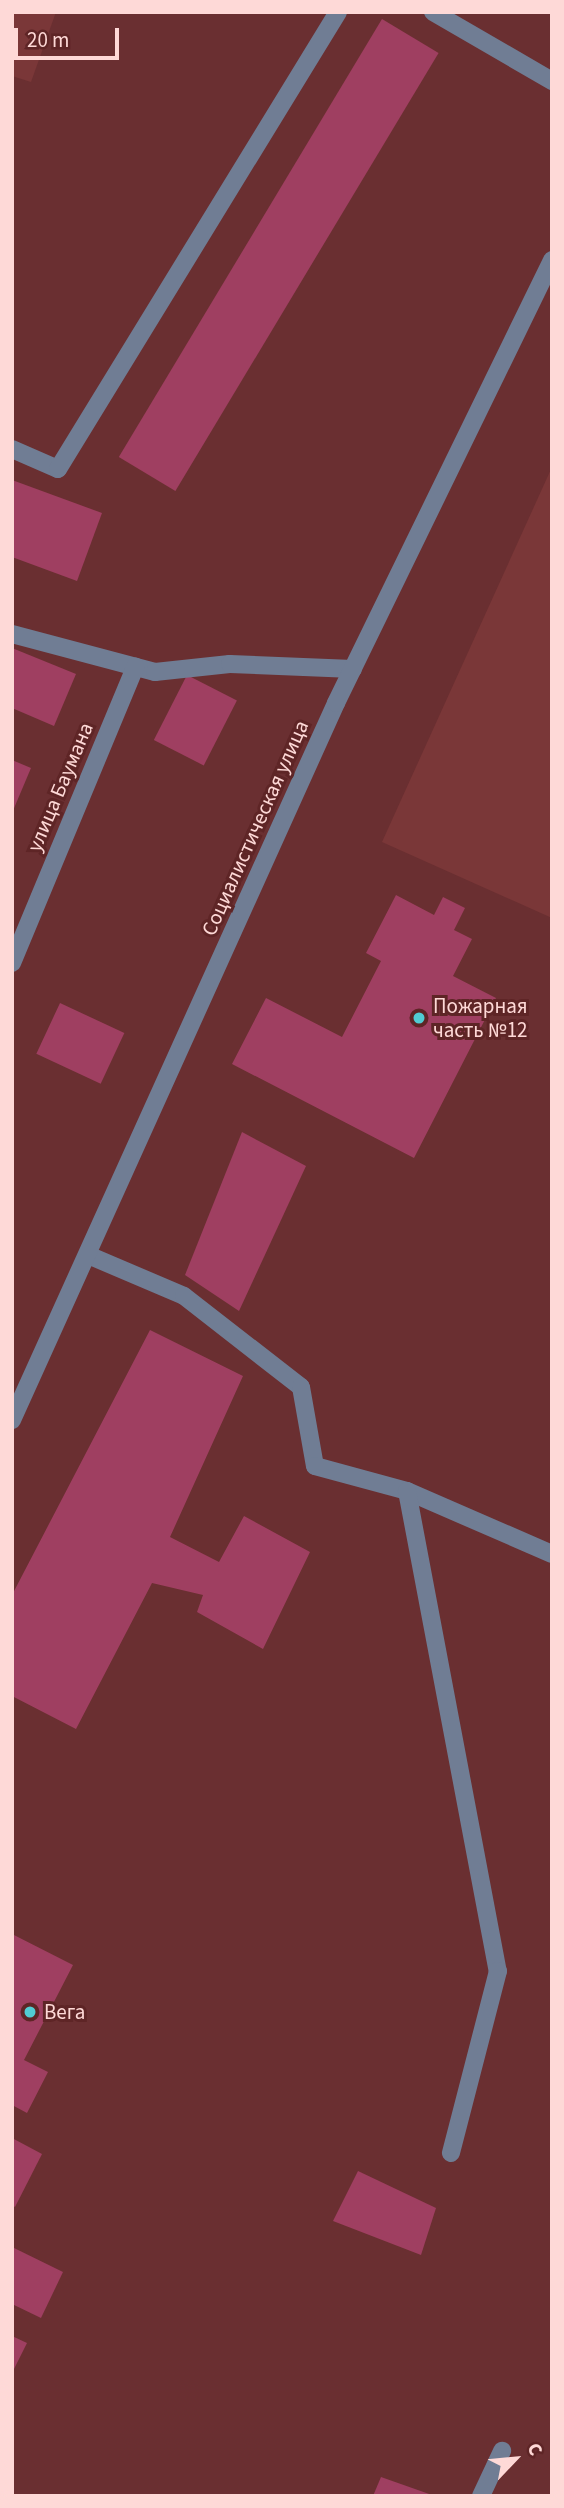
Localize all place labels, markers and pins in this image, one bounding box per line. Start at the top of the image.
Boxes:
place label: Пожарная часть №12 [433,993,528,1043]
marker: Пожарная часть №12 [411,1010,427,1026]
place label: Вега [44,1999,85,2025]
marker: Вега [22,2004,38,2020]

